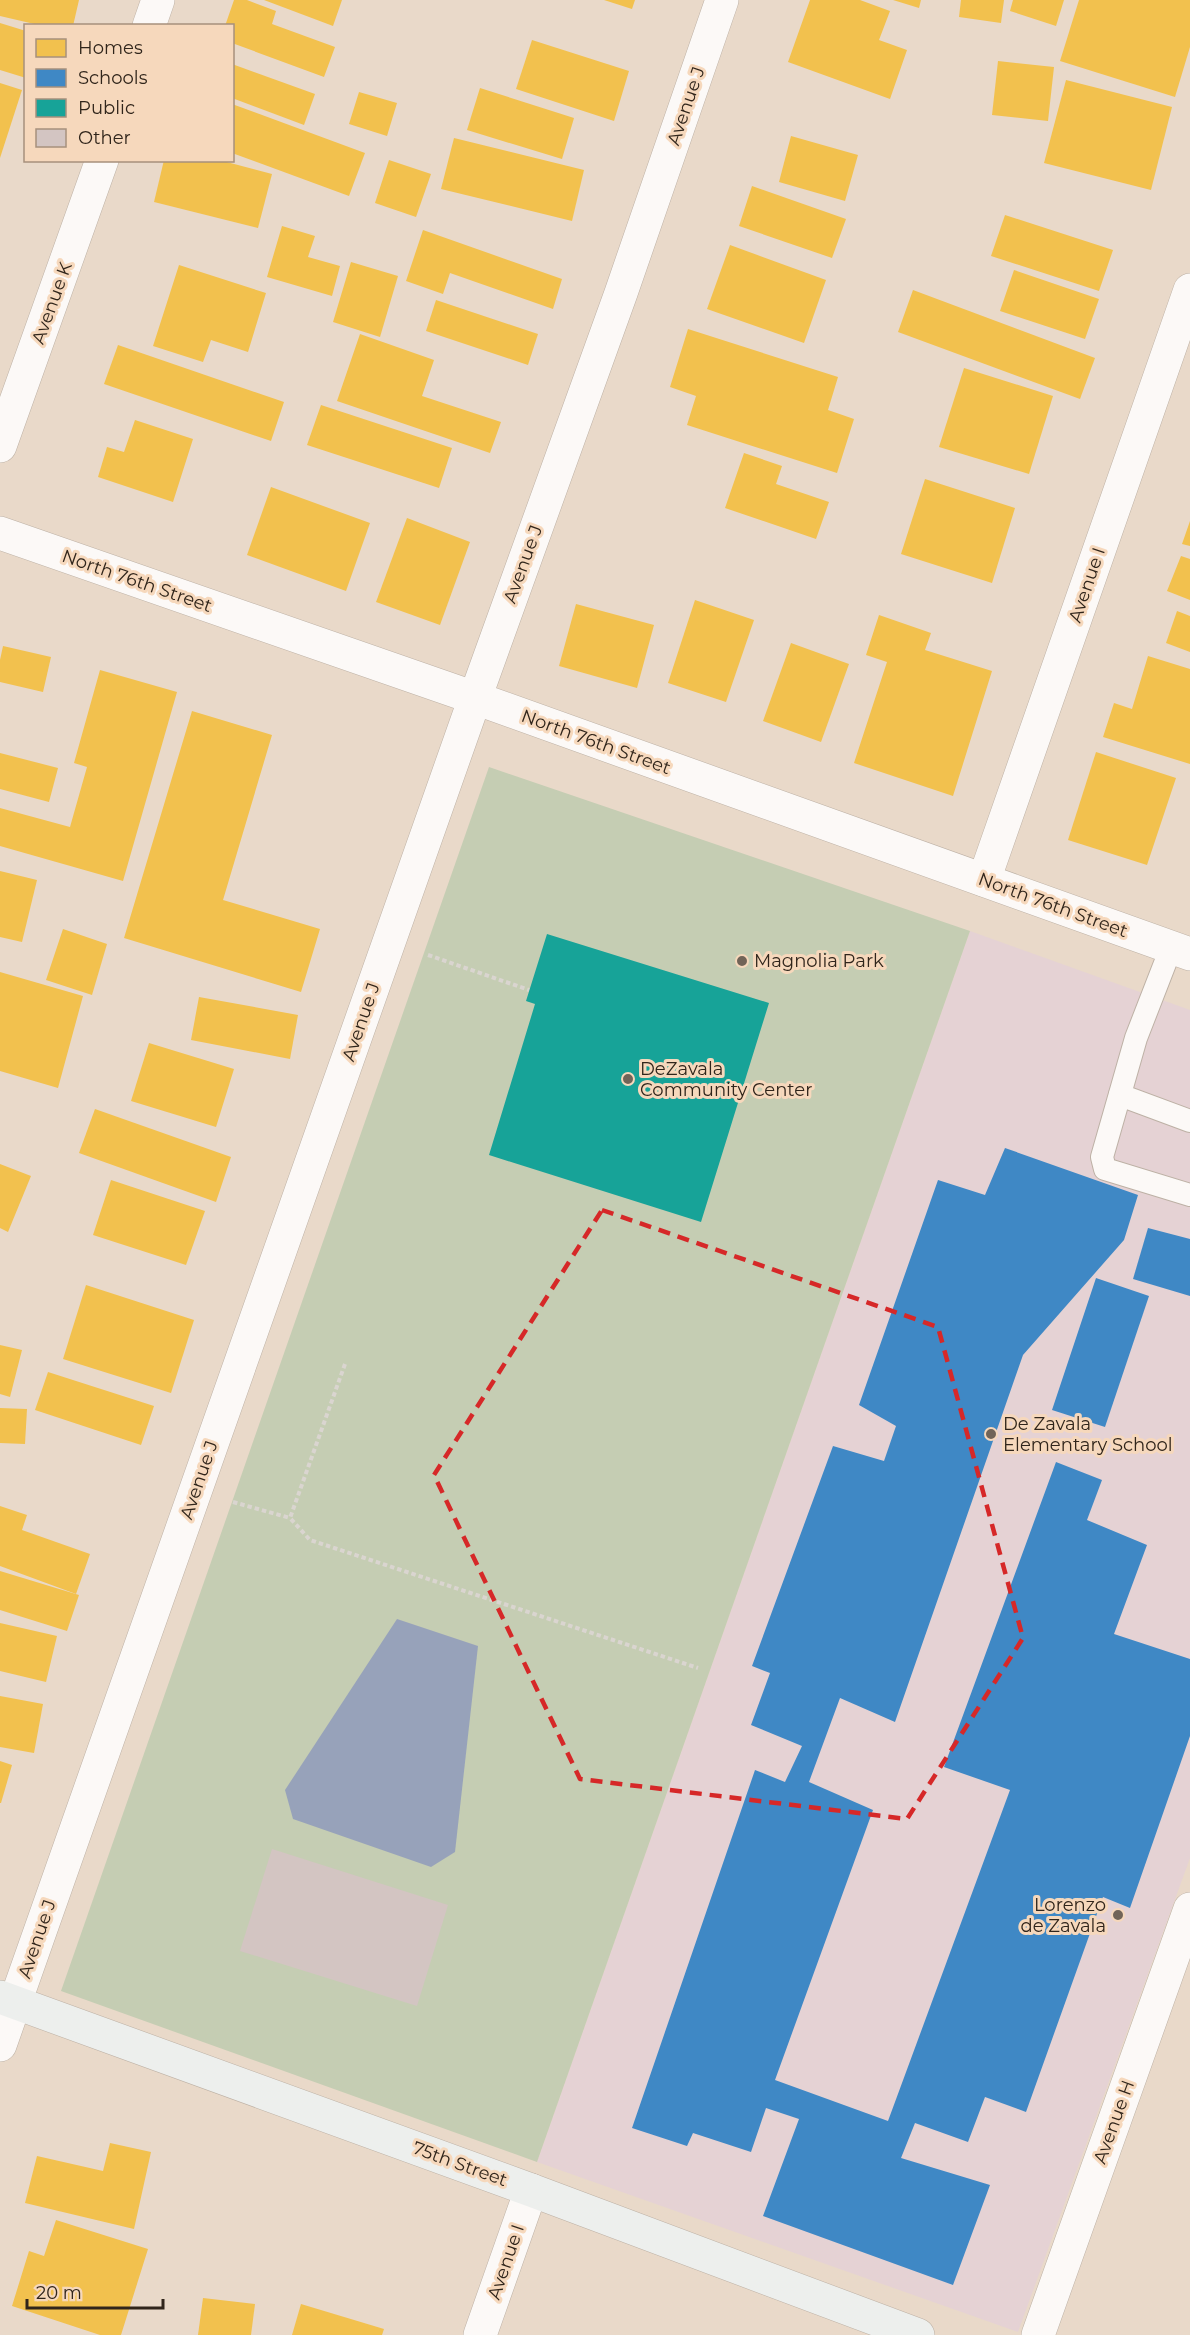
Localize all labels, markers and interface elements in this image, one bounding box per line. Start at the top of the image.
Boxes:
legend [24,24,234,162]
text: Homes [78,37,143,59]
street label: Avenue J [662,64,710,148]
text: Schools [78,67,148,89]
text: Public [78,97,135,119]
text: Other [78,127,131,149]
street label: Avenue K [27,259,77,347]
street label: Avenue J [499,522,547,606]
street label: Avenue I [1064,544,1110,626]
street label: North 76th Street [59,545,215,617]
street label: North 76th Street [518,705,674,779]
street label: North 76th Street [975,868,1131,942]
place label: Magnolia Park [754,950,884,972]
marker: Magnolia Park [735,954,749,968]
street label: Avenue J [337,980,385,1064]
place label: DeZavala Community Center [640,1058,812,1101]
marker: DeZavala Community Center [621,1072,635,1086]
place label: De Zavala Elementary School [1003,1413,1173,1456]
marker: De Zavala Elementary School [984,1427,998,1441]
street label: Avenue J [175,1438,223,1522]
place label: Lorenzo de Zavala [1021,1894,1106,1937]
street label: Avenue J [13,1897,61,1981]
marker: Lorenzo de Zavala [1111,1908,1125,1922]
street label: Avenue H [1089,2077,1139,2167]
street label: 75th Street [410,2137,510,2191]
street label: Avenue I [483,2221,529,2303]
scale bar [27,2272,164,2310]
text: 20 m [36,2282,82,2304]

